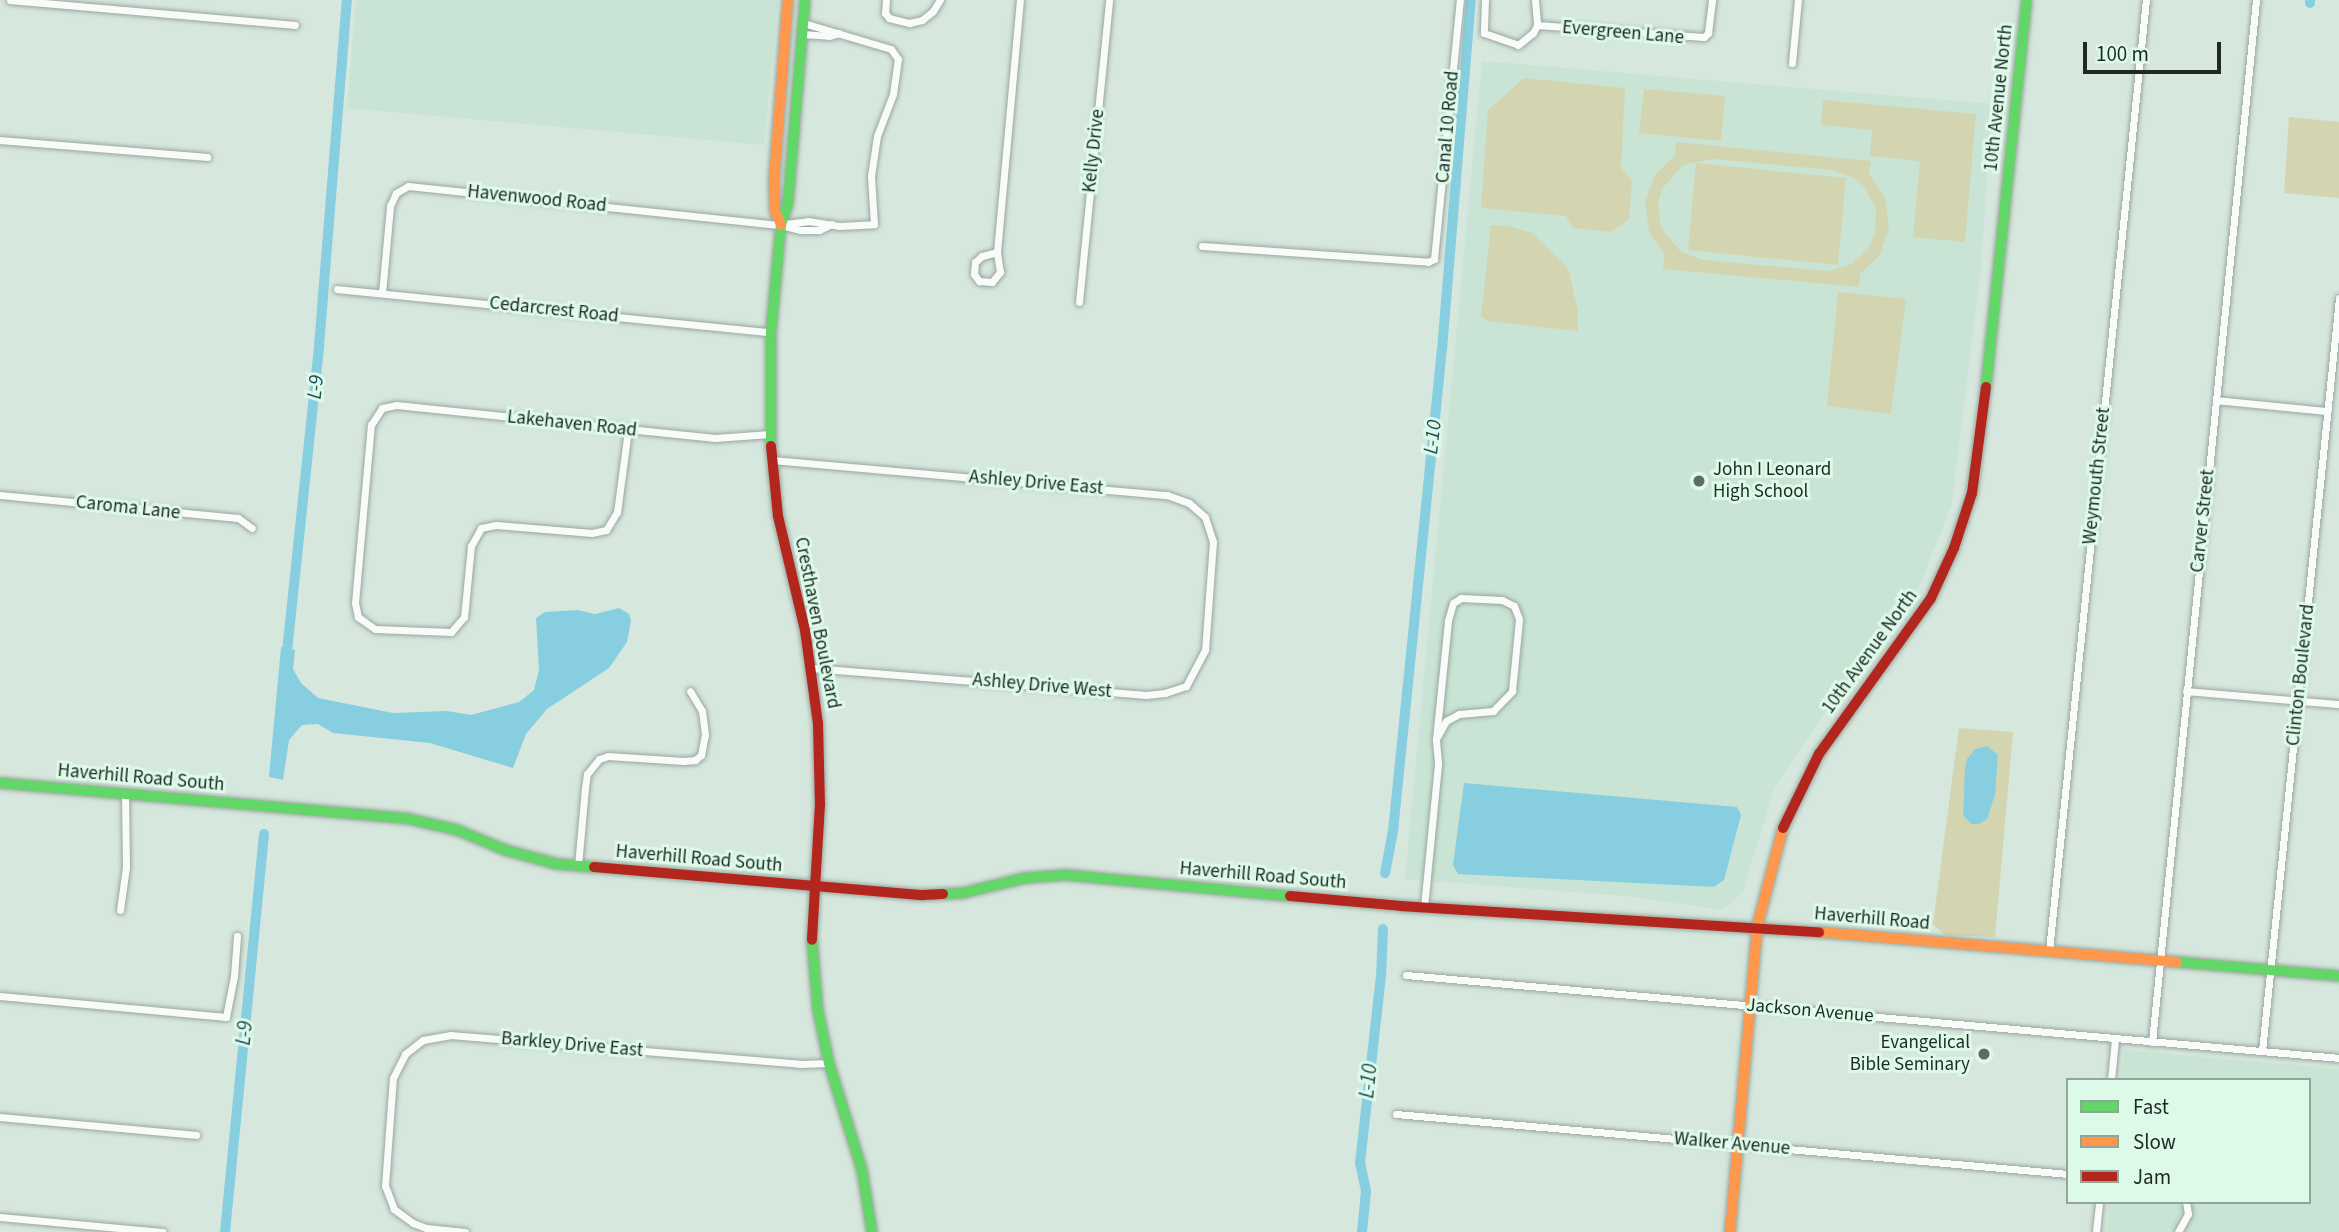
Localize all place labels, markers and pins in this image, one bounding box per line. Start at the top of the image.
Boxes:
place label: John I Leonard High School [1713,459,1831,503]
marker: John I Leonard High School [1691,473,1707,489]
place label: Evangelical Bible Seminary [1850,1032,1970,1076]
marker: Evangelical Bible Seminary [1976,1046,1992,1062]

